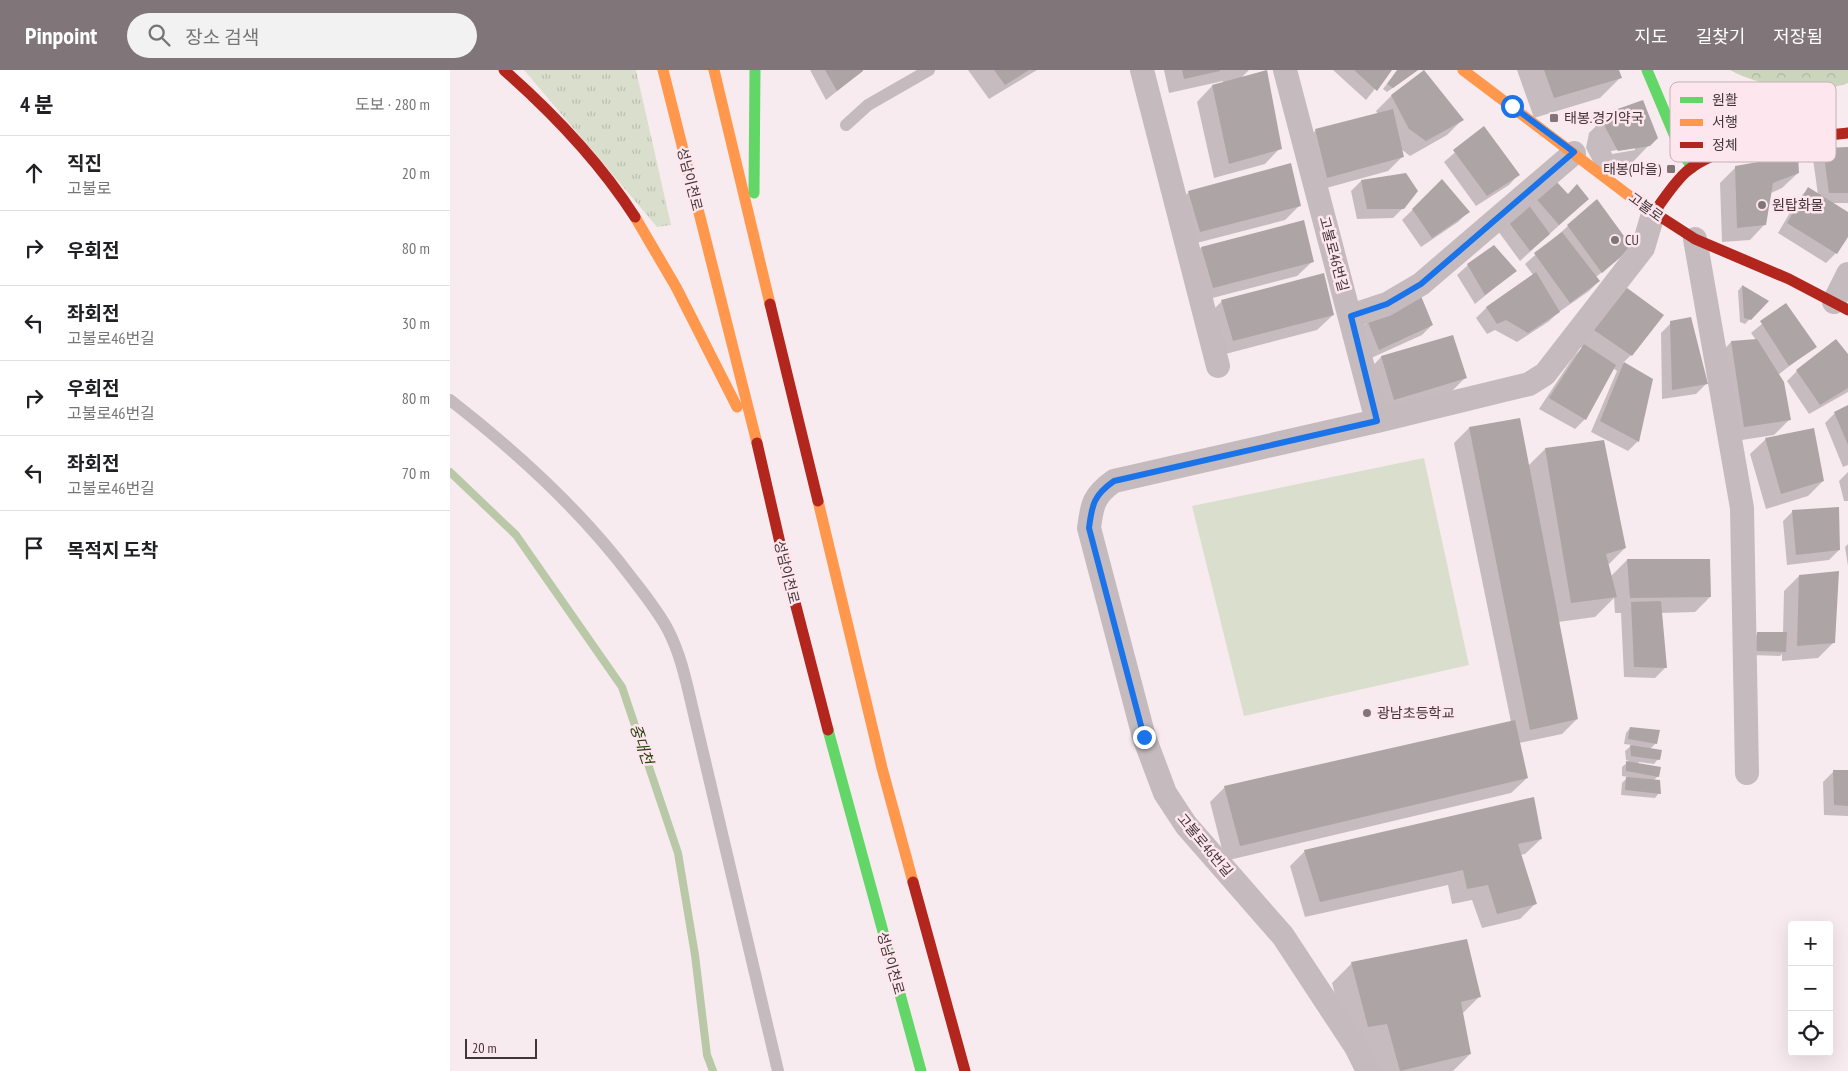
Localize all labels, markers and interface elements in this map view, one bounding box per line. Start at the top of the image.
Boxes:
search box [127,13,477,58]
text: Pinpoint [25,20,97,51]
icon: search [145,21,173,49]
text: 장소 검색 [185,25,259,49]
text: 지도 [1635,25,1668,48]
text: 길찾기 [1696,25,1745,48]
text: 저장됨 [1773,25,1823,48]
legend [1670,82,1836,162]
text: 4 분 [20,91,54,118]
text: 원활 [1712,91,1738,109]
text: 도보 · 280 m [355,94,430,114]
route start [1501,95,1524,118]
place label: 태봉.경기약국 [1564,109,1644,127]
marker: 태봉.경기약국 [1548,112,1560,124]
text: 서행 [1712,113,1738,131]
text: 정체 [1712,136,1738,154]
street label: 성남이천로 [673,146,707,213]
text: 직진 [67,151,102,175]
icon: ahead [20,159,48,187]
place label: 태봉(마을) [1603,160,1662,178]
text: 20 m [402,163,430,183]
marker: 태봉(마을) [1665,163,1677,175]
text: 고불로 [67,178,111,198]
street label: 고불로 [1625,188,1667,226]
place label: 원탑화물 [1772,196,1824,214]
marker: 원탑화물 [1756,199,1768,211]
street label: 고불로46번길 [1315,214,1353,294]
place label: CU [1625,231,1639,249]
icon: right [20,234,48,262]
marker: CU [1609,234,1621,246]
text: 우회전 [67,238,119,262]
text: 80 m [402,238,430,258]
text: 좌회전 [67,301,119,325]
icon: left [20,309,48,337]
text: 30 m [402,313,430,333]
text: 고불로46번길 [67,328,155,348]
text: 우회전 [67,376,119,400]
icon: right [20,384,48,412]
text: 80 m [402,388,430,408]
text: 고불로46번길 [67,403,155,423]
text: 좌회전 [67,451,119,475]
icon: left [20,459,48,487]
text: 70 m [402,463,430,483]
text: 고불로46번길 [67,478,155,498]
icon: arrive [20,534,48,562]
text: 목적지 도착 [67,538,158,562]
street label: 성남이천로 [770,539,804,606]
place label: 광남초등학교 [1377,704,1454,722]
marker: 광남초등학교 [1361,707,1373,719]
water label: 중대천 [626,721,658,769]
route end [1133,726,1156,749]
street label: 고불로46번길 [1173,810,1237,880]
map controls [1788,921,1833,1056]
button: + [1788,921,1833,966]
street label: 성남이천로 [873,930,909,997]
button: − [1788,966,1833,1011]
button: locate [1788,1011,1833,1056]
scale bar [465,1036,538,1059]
text: 20 m [472,1039,497,1057]

